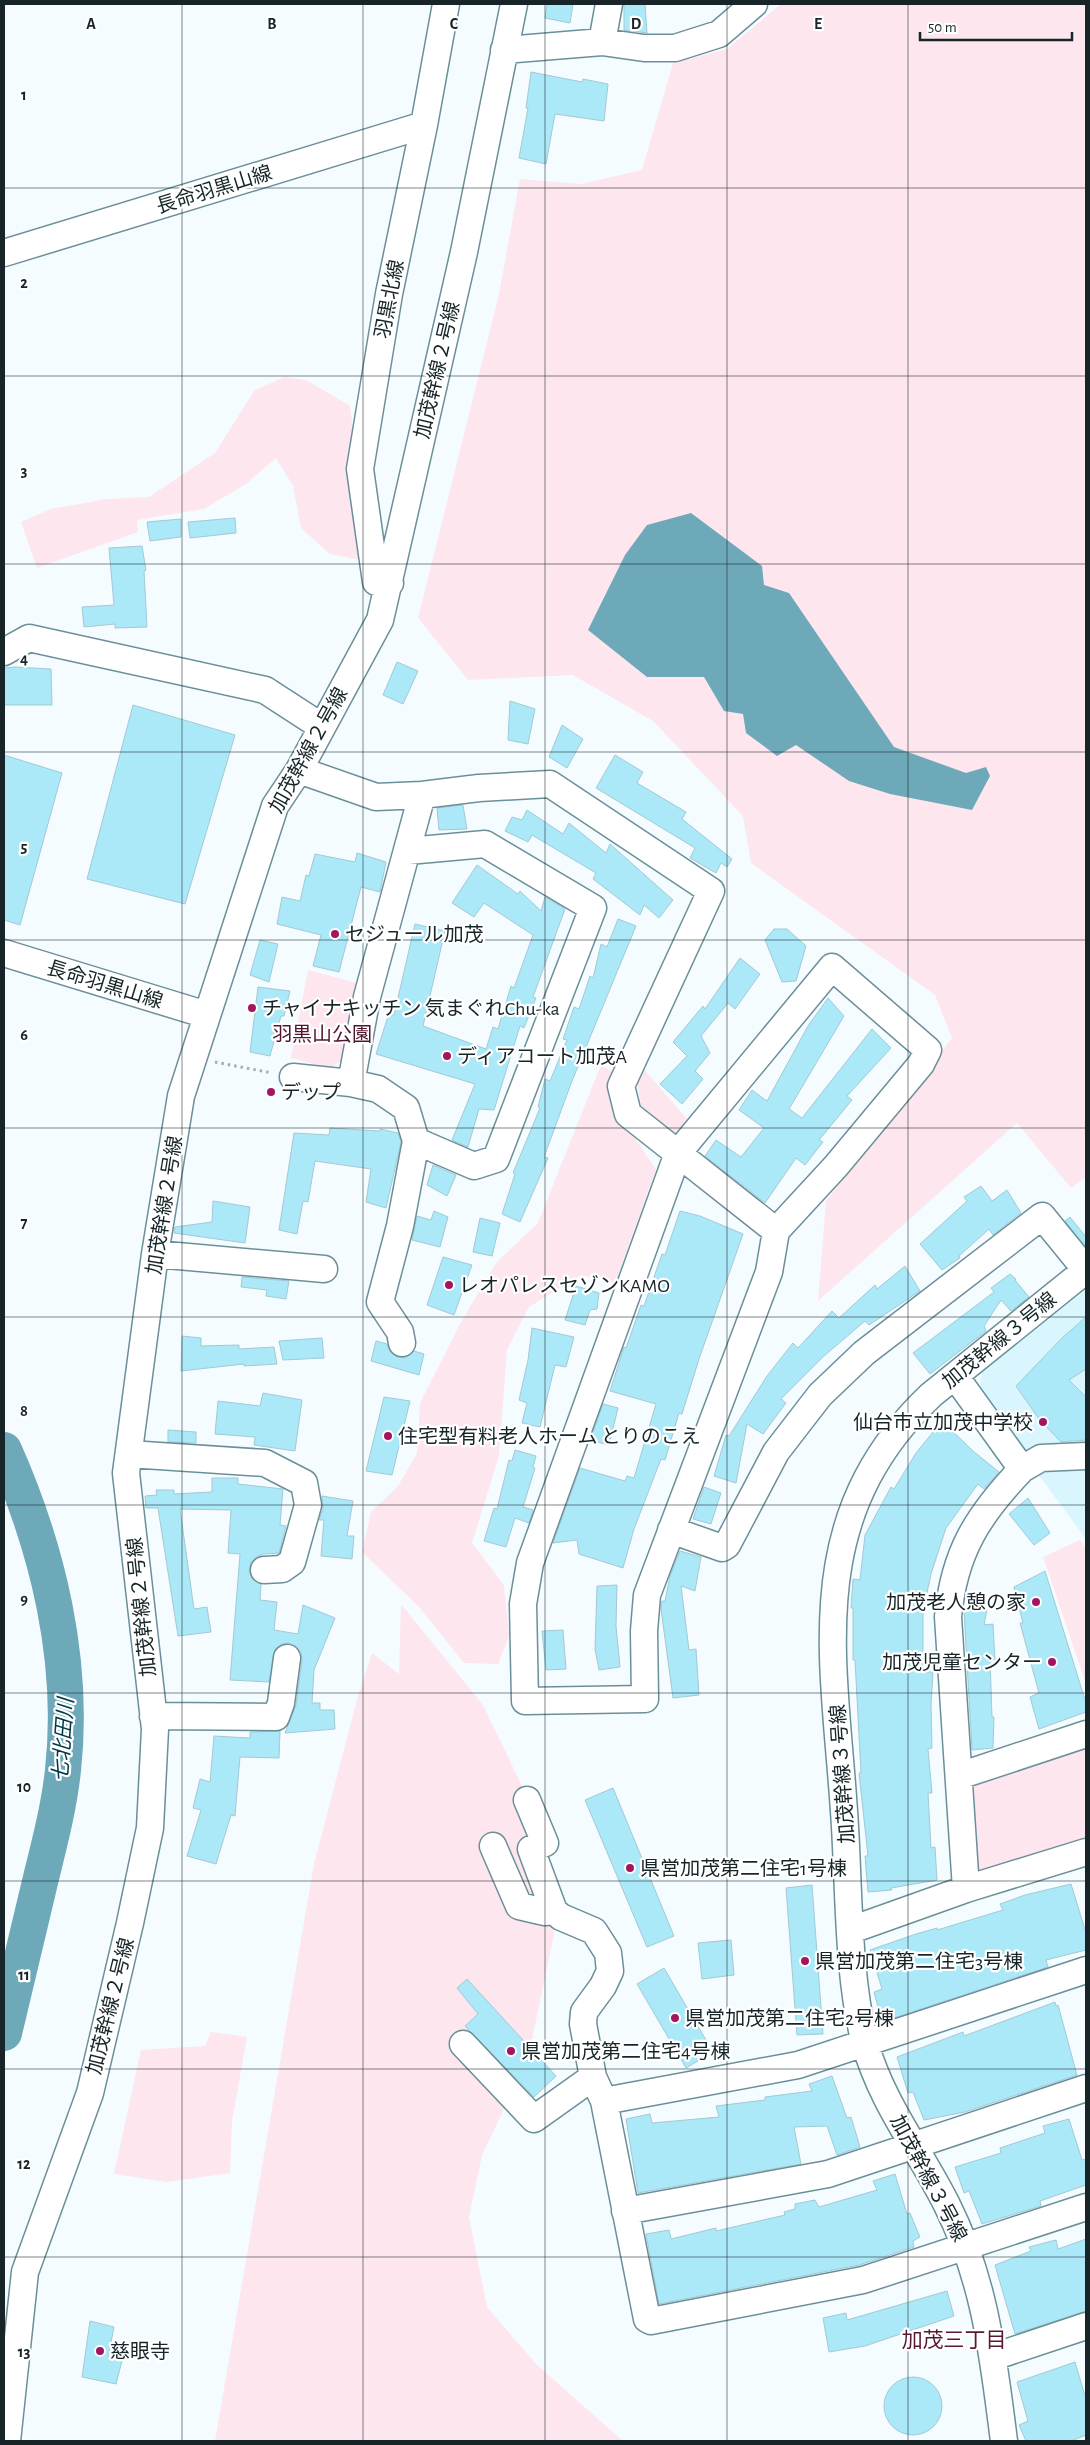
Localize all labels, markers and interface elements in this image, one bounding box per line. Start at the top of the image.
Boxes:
scale bar [920,10,1072,42]
text: A [86,16,96,32]
text: B [267,16,277,32]
text: C [450,16,459,32]
text: D [631,16,642,32]
text: E [814,16,822,32]
text: 50 m [928,20,957,35]
text: 1 [21,87,27,103]
street label: 長命羽黒山線 [153,161,275,217]
street label: 羽黒北線 [371,258,407,340]
text: 2 [20,275,28,291]
street label: 加茂幹線２号線 [411,299,463,441]
text: 3 [21,463,28,479]
text: 4 [20,651,28,667]
street label: 加茂幹線２号線 [264,683,352,817]
text: 5 [21,839,28,855]
place label: セジュール加茂 [345,924,484,945]
marker: セジュール加茂 [329,928,341,940]
street label: 長命羽黒山線 [44,956,166,1012]
place label: チャイナキッチン 気まぐれChu-ka [262,997,560,1019]
marker: チャイナキッチン 気まぐれChu-ka [246,1002,258,1014]
park label: 羽黒山公園 [272,1024,372,1045]
text: 6 [20,1027,28,1043]
place label: ディアコート加茂A [457,1045,628,1067]
marker: ディアコート加茂A [441,1050,453,1062]
place label: デップ [281,1081,341,1103]
marker: デップ [265,1086,277,1098]
street label: 加茂幹線２号線 [142,1134,186,1276]
text: 7 [21,1215,28,1231]
place label: レオパレスセゾンKAMO [459,1274,670,1296]
marker: レオパレスセゾンKAMO [443,1279,455,1291]
street label: 加茂幹線３号線 [938,1287,1060,1393]
text: 8 [20,1403,28,1419]
place label: 仙台市立加茂中学校 [853,1412,1033,1433]
marker: 仙台市立加茂中学校 [1037,1416,1049,1428]
place label: 住宅型有料老人ホーム とりのこえ [398,1425,701,1447]
marker: 住宅型有料老人ホーム とりのこえ [382,1430,394,1442]
street label: 加茂幹線２号線 [123,1536,159,1678]
text: 9 [20,1591,28,1607]
place label: 加茂老人憩の家 [886,1592,1026,1613]
marker: 加茂老人憩の家 [1030,1596,1042,1608]
place label: 加茂児童センター [882,1652,1042,1673]
marker: 加茂児童センター [1046,1656,1058,1668]
water label: 七北田川 [49,1695,77,1783]
street label: 加茂幹線３号線 [826,1703,858,1845]
text: 10 [17,1779,31,1795]
place label: 県営加茂第二住宅1号棟 [640,1857,847,1879]
marker: 県営加茂第二住宅1号棟 [624,1862,636,1874]
street label: 加茂幹線２号線 [82,1935,138,2077]
place label: 県営加茂第二住宅3号棟 [815,1950,1023,1972]
marker: 県営加茂第二住宅3号棟 [799,1955,811,1967]
text: 11 [18,1967,30,1983]
place label: 県営加茂第二住宅2号棟 [685,2007,894,2029]
marker: 県営加茂第二住宅2号棟 [669,2012,681,2024]
place label: 県営加茂第二住宅4号棟 [521,2040,731,2062]
marker: 県営加茂第二住宅4号棟 [505,2045,517,2057]
street label: 加茂幹線３号線 [886,2111,972,2245]
text: 12 [17,2156,31,2172]
district label: 加茂三丁目 [902,2329,1007,2351]
place label: 慈眼寺 [110,2341,170,2362]
text: 13 [18,2344,30,2360]
marker: 慈眼寺 [94,2345,106,2357]

